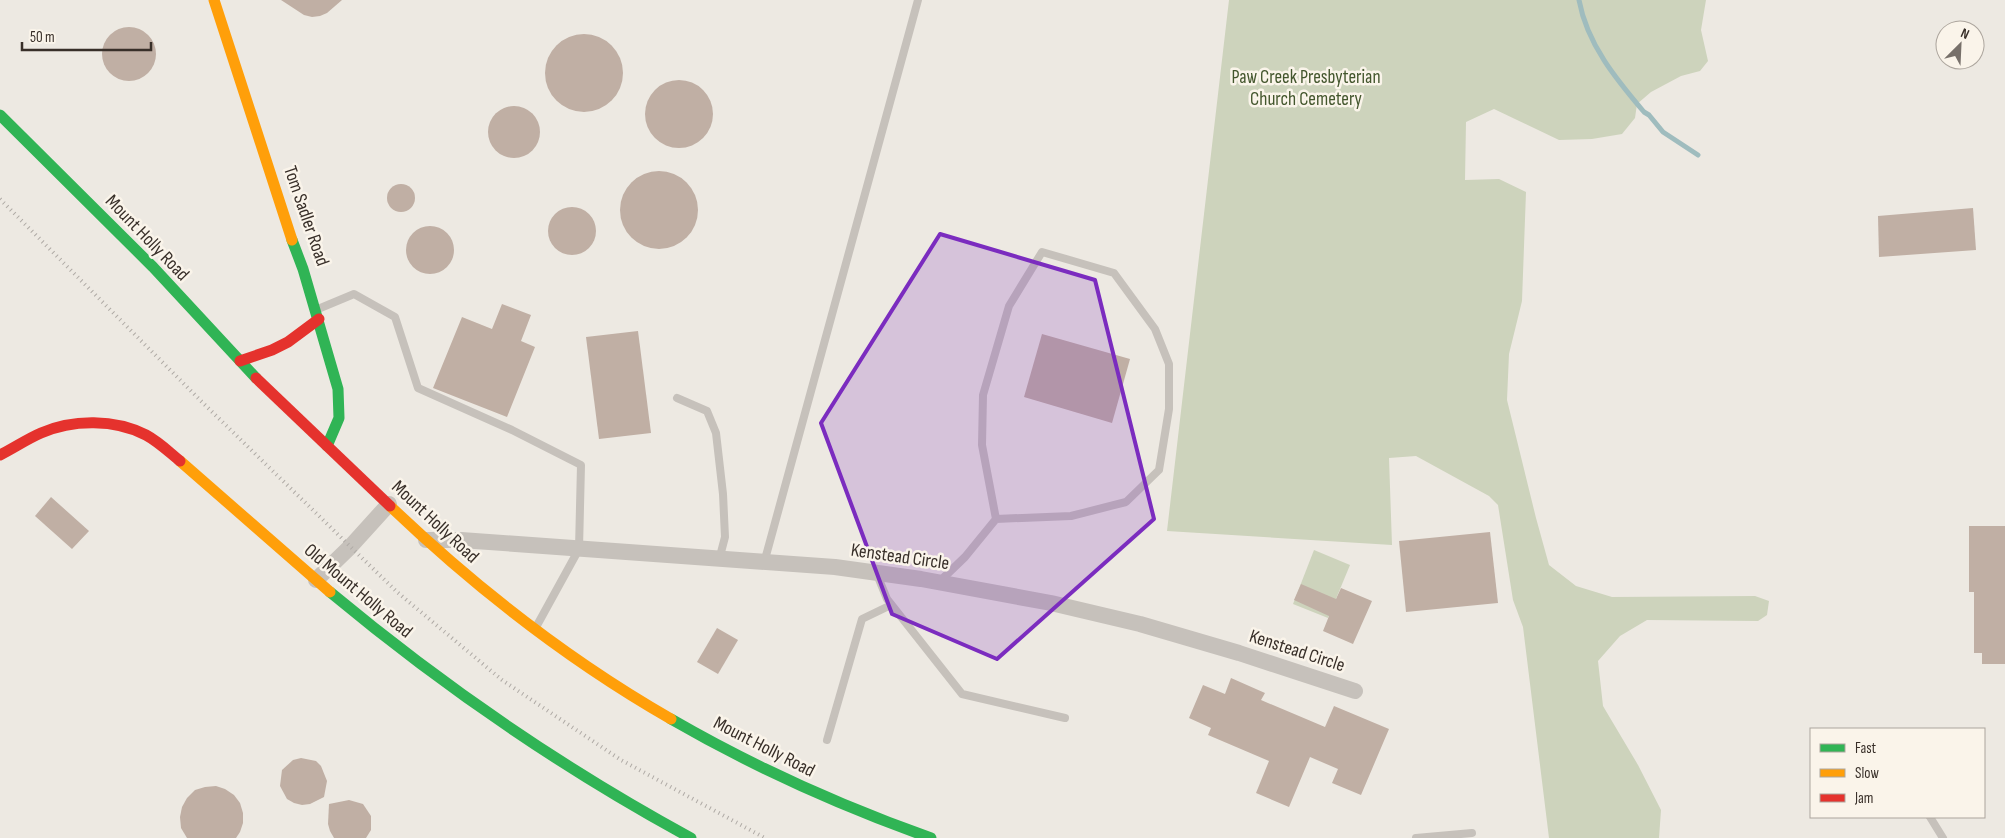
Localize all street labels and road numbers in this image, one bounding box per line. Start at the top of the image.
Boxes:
street label: Tom Sadler Road [278,163,334,269]
street label: Mount Holly Road [100,190,194,286]
street label: Mount Holly Road [387,476,483,568]
street label: Old Mount Holly Road [299,539,417,643]
street label: Kenstead Circle [849,539,951,575]
street label: Kenstead Circle [1246,625,1348,677]
street label: Mount Holly Road [709,712,819,782]

